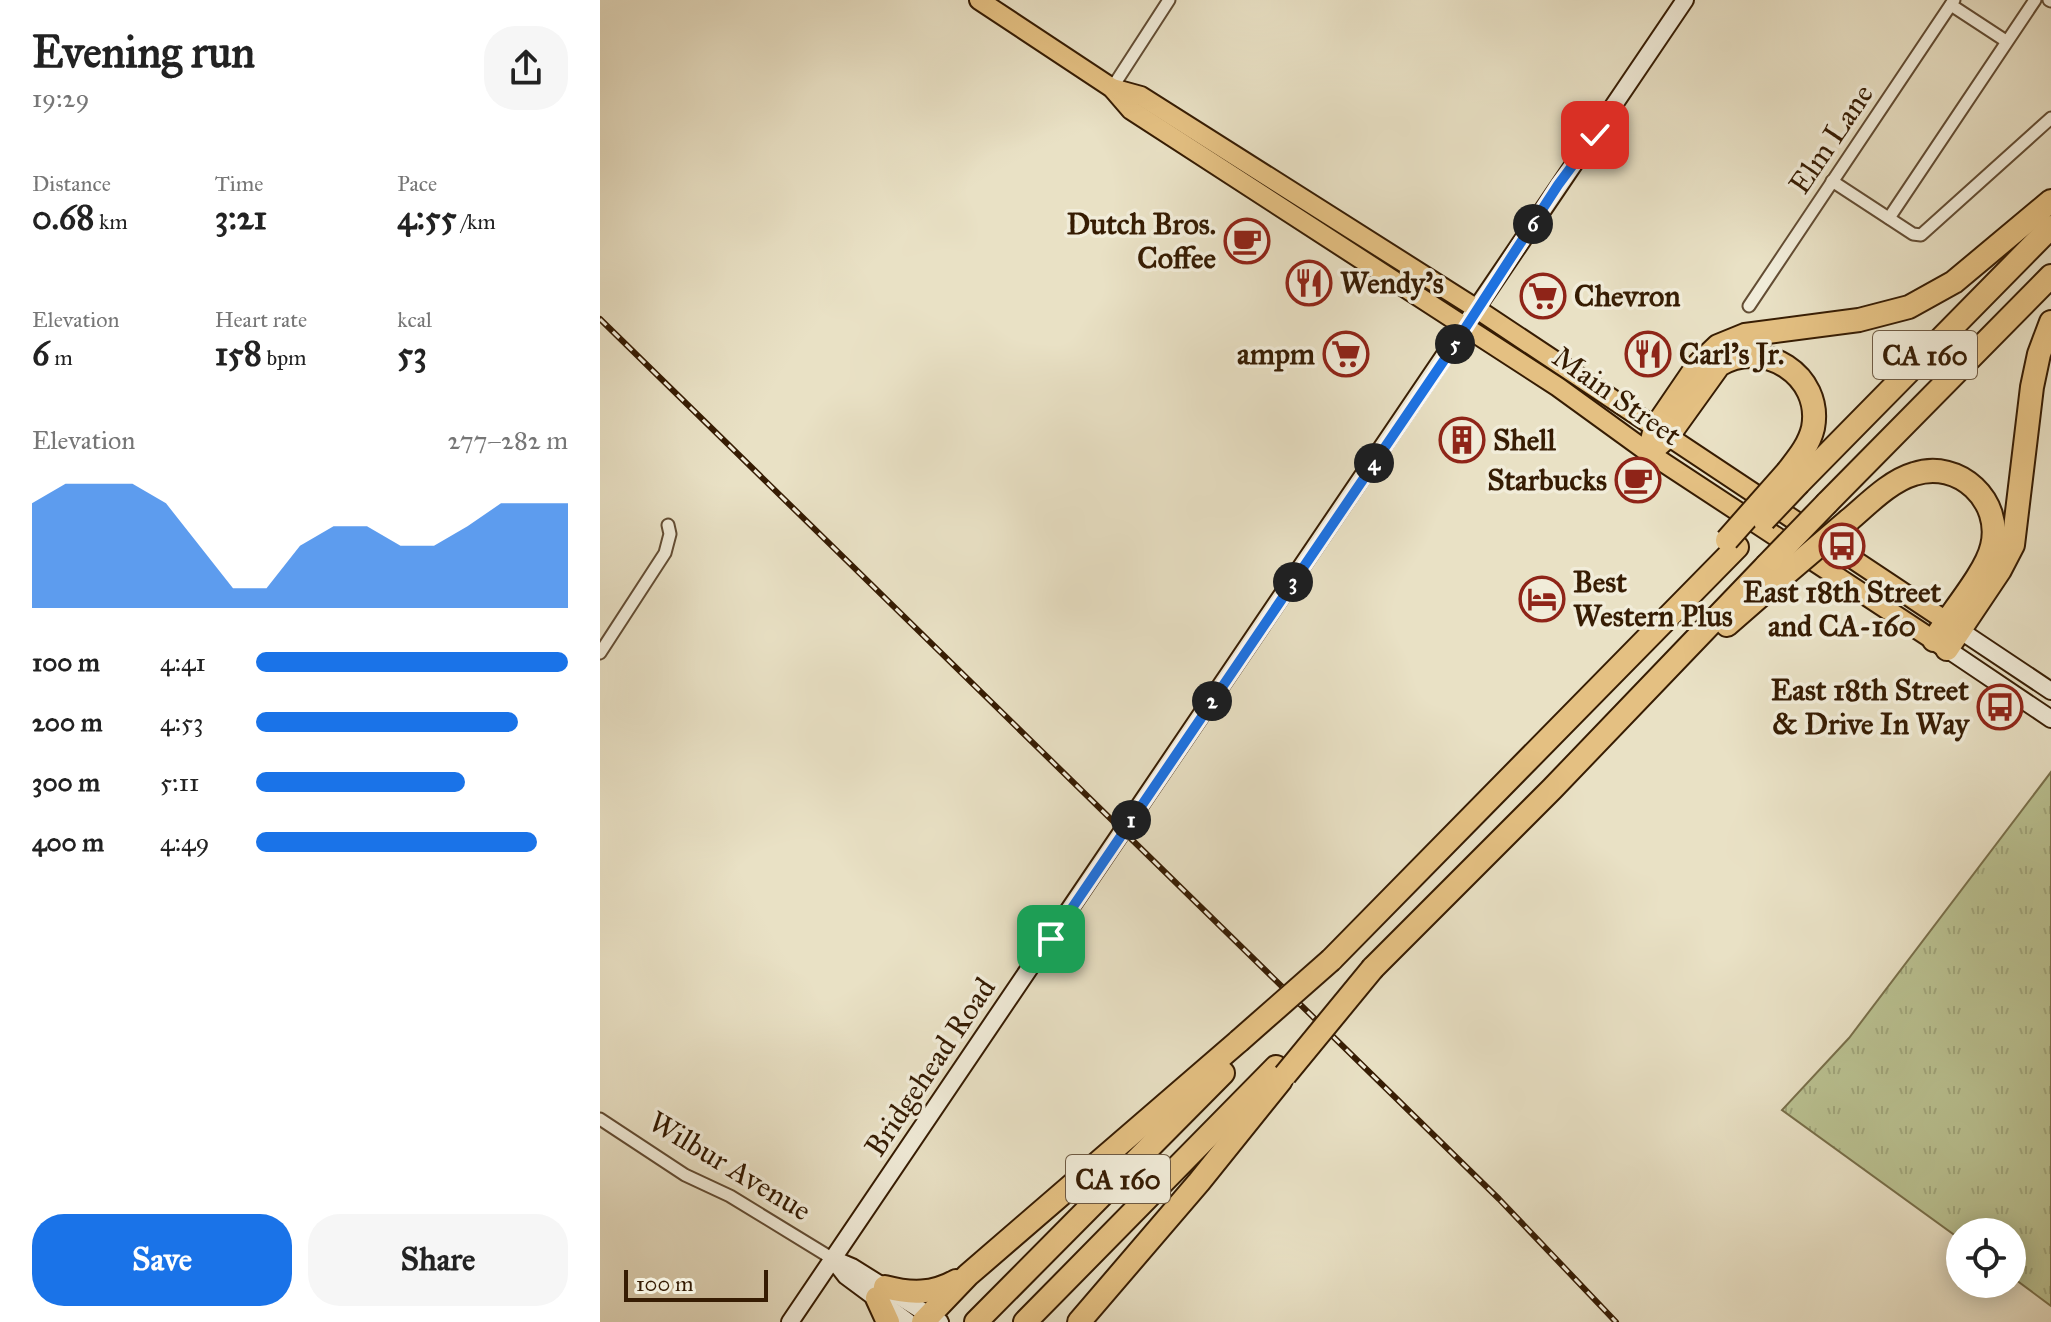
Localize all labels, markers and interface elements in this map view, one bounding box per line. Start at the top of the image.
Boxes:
text: Evening run [32,25,255,79]
button: share [484,26,568,110]
street label: Elm Lane [1781,77,1881,201]
text: 19:29 [32,82,89,114]
pin [1561,101,1629,169]
icon: check [1573,113,1617,157]
text: Distance [32,170,111,197]
text: Time [215,170,263,197]
text: Pace [397,170,437,197]
text: 0.68 [32,197,94,238]
text: 3:21 [215,197,267,238]
text: 4:55 [397,197,456,238]
pin: 6 [1513,204,1553,244]
place label: Dutch Bros. Coffee [1067,206,1216,276]
text: km [94,208,128,235]
text: /km [456,208,496,235]
text: 6 [1527,210,1539,237]
cafe icon: Dutch Bros. Coffee [1223,217,1271,265]
restaurant icon: Wendy's [1285,259,1333,307]
place label: Wendy's [1340,265,1444,301]
supermarket icon: Chevron [1519,272,1567,320]
place label: Chevron [1574,278,1681,314]
text: Elevation [32,306,119,333]
text: Heart rate [215,306,307,333]
text: kcal [397,306,432,333]
pin: 5 [1435,324,1475,364]
supermarket icon: ampm [1322,330,1370,378]
text: 5 [1450,330,1460,357]
restaurant icon: Carl's Jr. [1624,330,1672,378]
road number: CA 160 [1873,331,1977,379]
text: 6 [32,333,49,374]
text: 158 [215,333,262,374]
text: 53 [397,333,427,374]
place label: ampm [1237,336,1316,372]
place label: Carl's Jr. [1679,336,1784,373]
street label: Main Street [1546,339,1689,454]
text: m [49,344,73,371]
text: bpm [262,344,307,371]
building icon: Shell [1438,416,1486,464]
place label: Shell [1493,422,1556,458]
text: Elevation [32,424,135,456]
text: 277–282 m [448,424,568,456]
pin: 4 [1354,443,1394,483]
text: 4 [1368,449,1380,476]
cafe icon: Starbucks [1614,456,1662,504]
place label: Starbucks [1487,462,1607,498]
bus stop icon: East 18th Street and CA-160 [1818,522,1866,570]
pin: 3 [1273,562,1313,602]
place label: Best Western Plus [1573,564,1733,634]
text: 3 [1289,568,1297,595]
place label: East 18th Street and CA-160 [1743,574,1942,644]
hotel icon: Best Western Plus [1518,575,1566,623]
text: 100 m [32,646,100,678]
text: 4:41 [160,646,206,678]
place label: East 18th Street & Drive In Way [1771,672,1970,742]
pin: 2 [1192,681,1232,721]
bus stop icon: East 18th Street & Drive In Way [1976,683,2024,731]
text: 2 [1207,687,1217,714]
text: 200 m [32,706,103,738]
text: 4:53 [160,706,204,738]
text: 300 m [32,766,100,798]
text: 5:11 [160,766,199,798]
pin: 1 [1111,800,1151,840]
text: 1 [1127,806,1135,833]
text: 400 m [32,826,104,858]
text: 4:49 [160,826,210,858]
pin [1017,905,1085,973]
icon: arrive [1029,917,1073,961]
street label: Bridgehead Road [857,971,1003,1163]
street label: Wilbur Avenue [642,1103,818,1229]
road number: CA 160 [1066,1155,1170,1203]
button: Save [32,1214,292,1306]
button: Share [308,1214,568,1306]
map controls [1946,1218,2026,1298]
button: locate [1946,1218,2026,1298]
scale bar [624,1266,768,1302]
text: 100 m [636,1270,693,1297]

